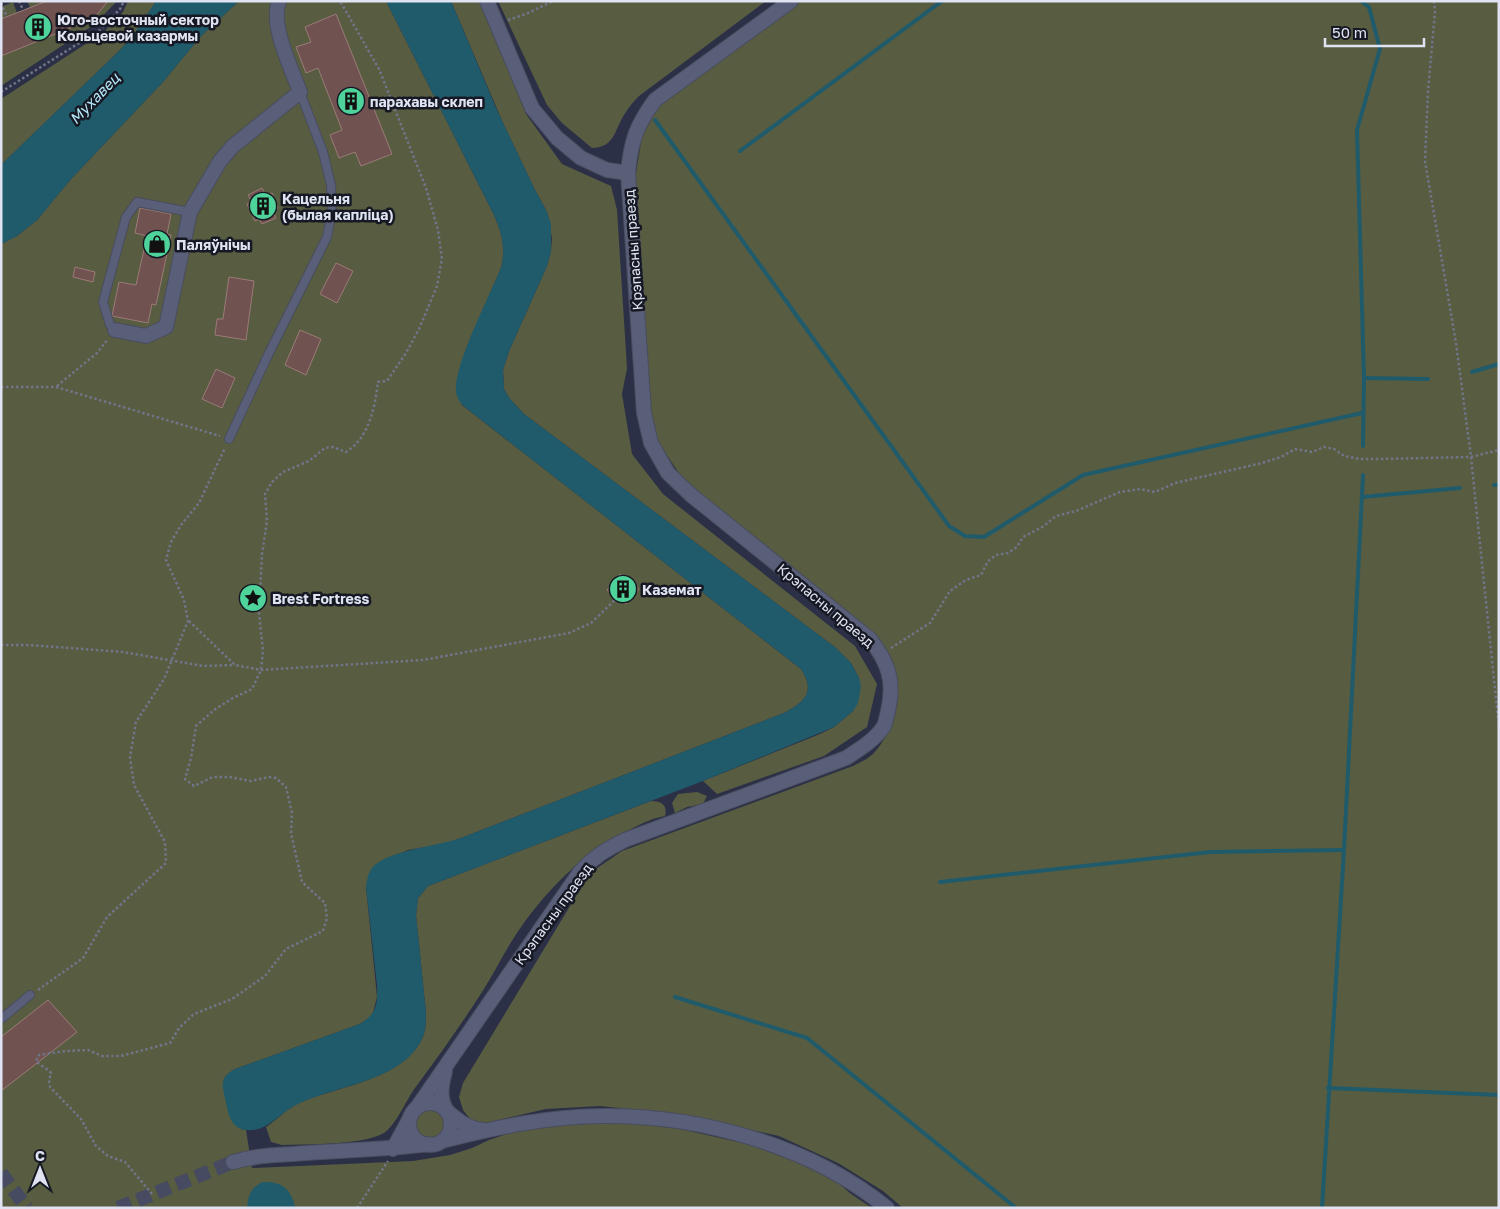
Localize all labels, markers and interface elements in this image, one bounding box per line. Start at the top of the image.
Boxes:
place label: Юго-восточный сектор Кольцевой казармы [57,11,219,44]
building icon: Юго-восточный сектор Кольцевой казармы [23,12,53,42]
scale bar [1325,15,1424,47]
text: 50 m [1332,23,1367,41]
water label: Мухавец [65,68,124,128]
building icon: парахавы склеп [336,86,366,116]
place label: парахавы склеп [370,93,483,110]
street label: Крэпасны праезд [620,188,646,311]
place label: Кацельня (былая капліца) [282,190,394,223]
building icon: Кацельня (былая капліца) [248,191,278,221]
shop icon: Паляўнічы [142,229,172,259]
place label: Паляўнічы [176,236,251,253]
street label: Крэпасны праезд [774,560,878,651]
building icon: Каземат [608,574,638,604]
place label: Каземат [642,581,702,598]
place icon: Brest Fortress [238,583,268,613]
place label: Brest Fortress [272,590,370,607]
street label: Крэпасны праезд [511,860,596,968]
north arrow [15,1144,65,1194]
text: С [35,1147,45,1164]

